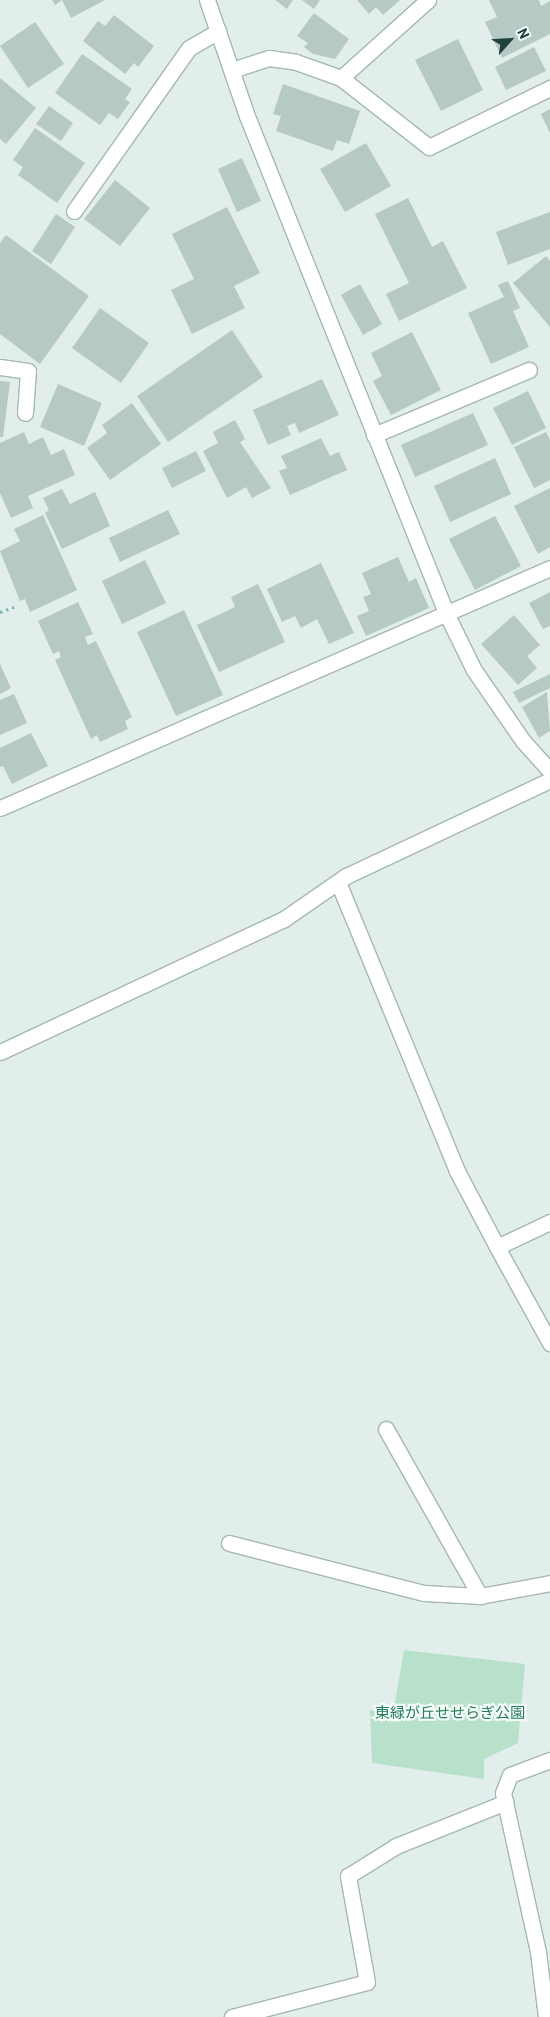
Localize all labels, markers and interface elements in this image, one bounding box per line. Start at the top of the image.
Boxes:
north arrow [485,15,535,65]
text: N [514,25,534,41]
park label: 東緑が丘せせらぎ公園 [375,1704,525,1722]

